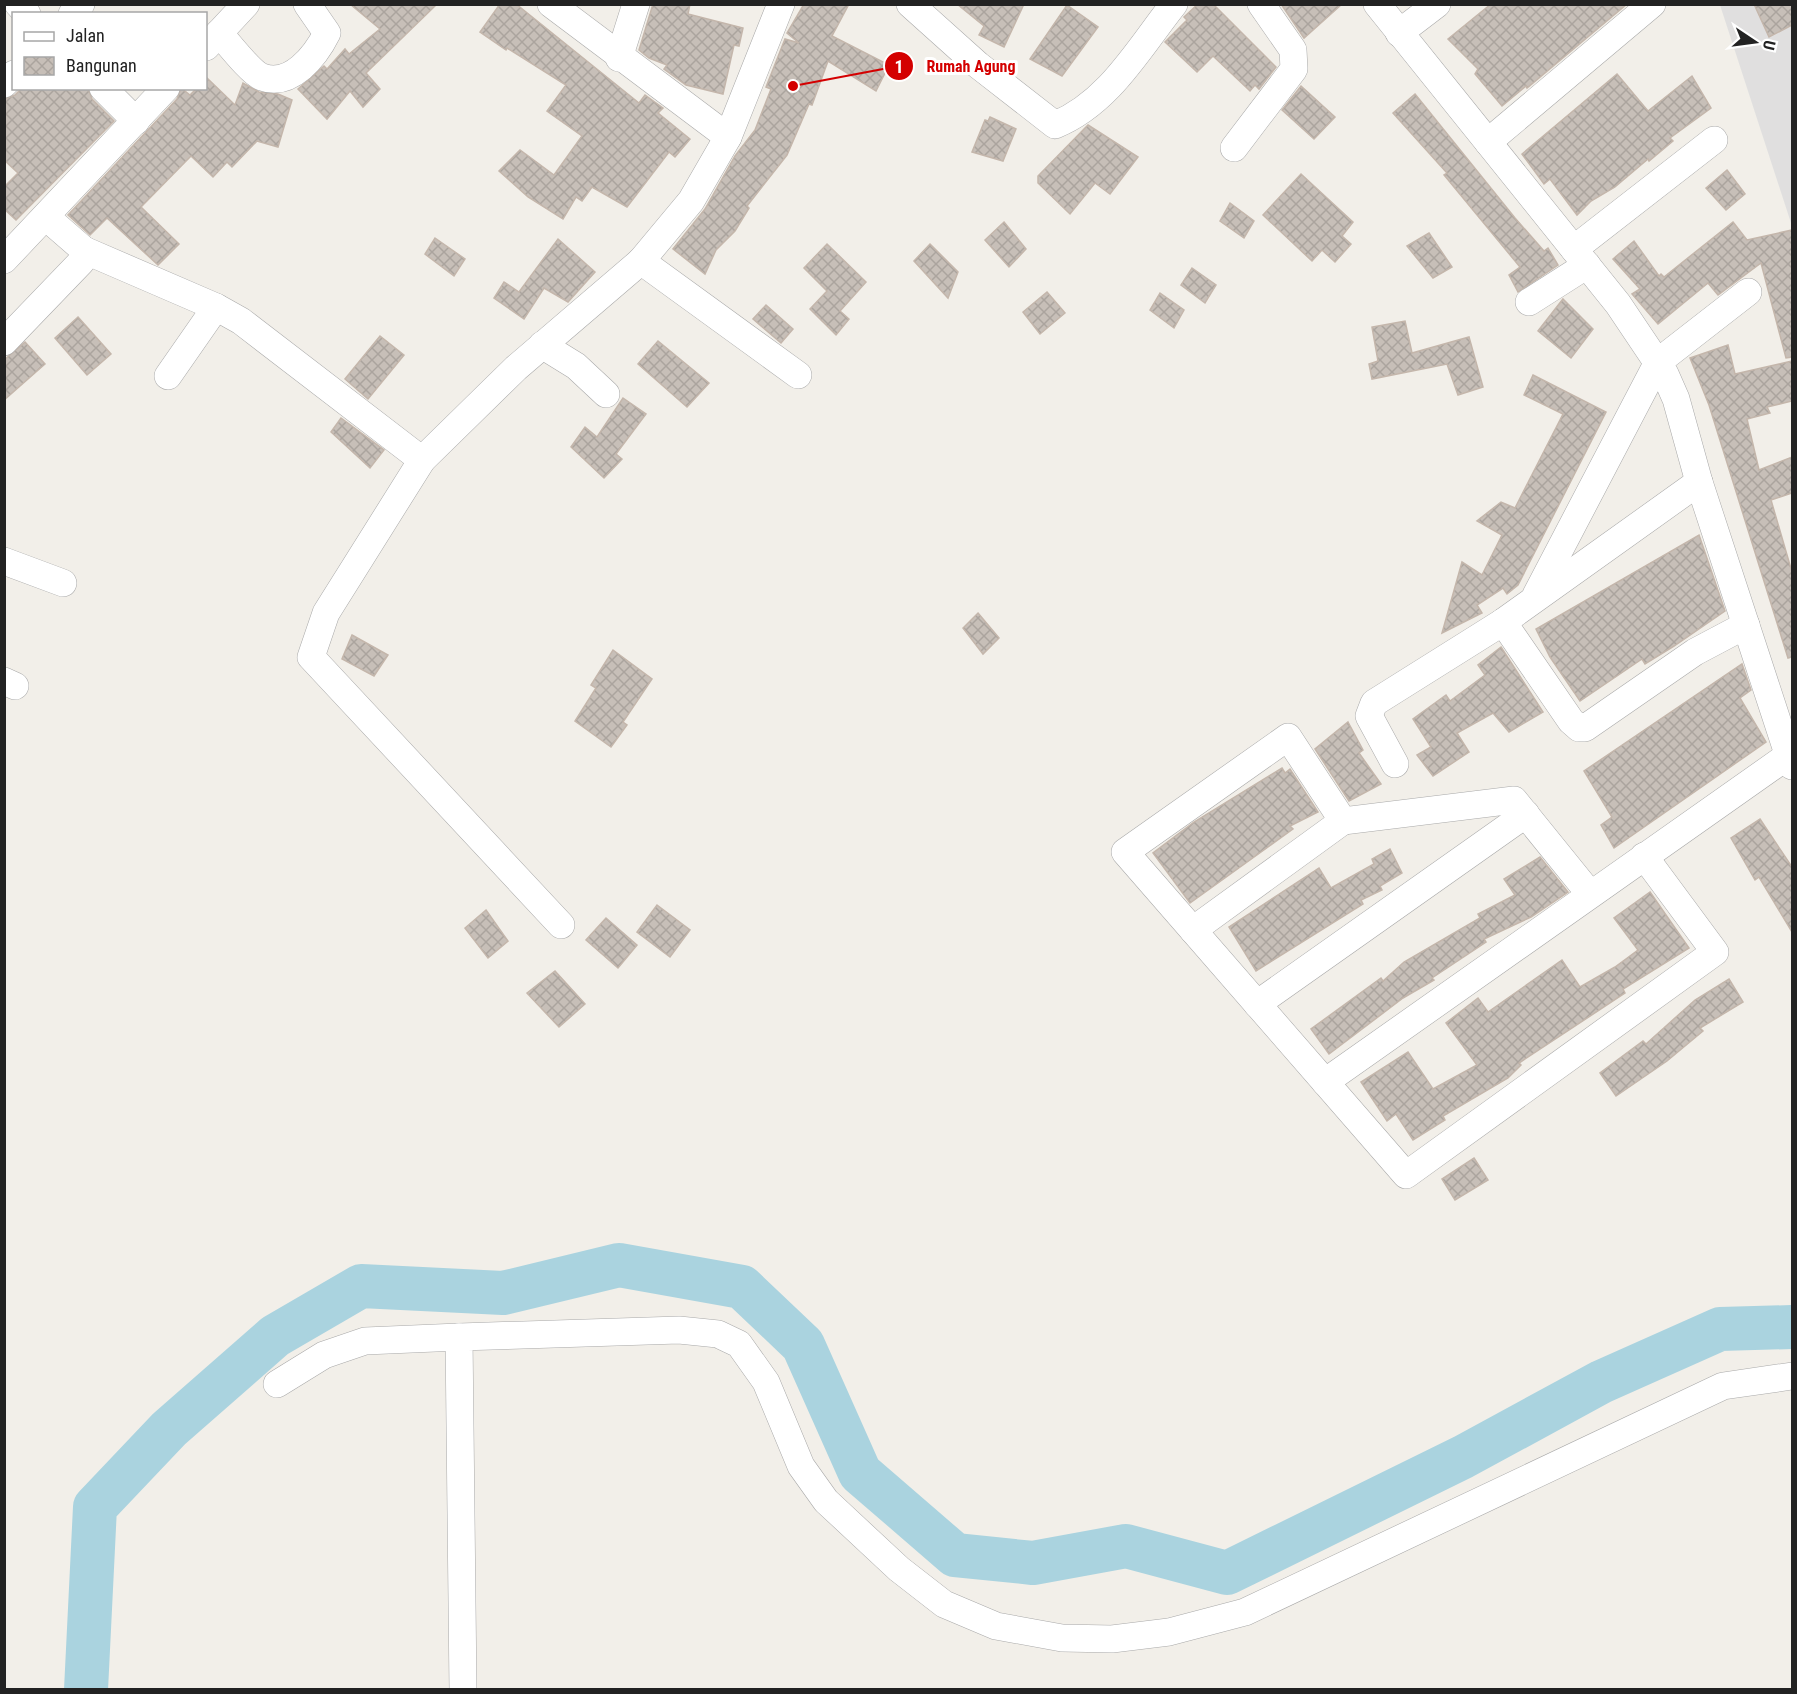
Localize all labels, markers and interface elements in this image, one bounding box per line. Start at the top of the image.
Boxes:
legend [12,12,207,90]
north arrow [1725,12,1785,72]
text: Jalan [66,25,105,46]
text: U [1759,39,1779,52]
callout: Rumah Agung [884,49,1027,83]
text: Bangunan [66,55,137,76]
text: 1 [894,56,904,77]
text: Rumah Agung [926,57,1016,76]

